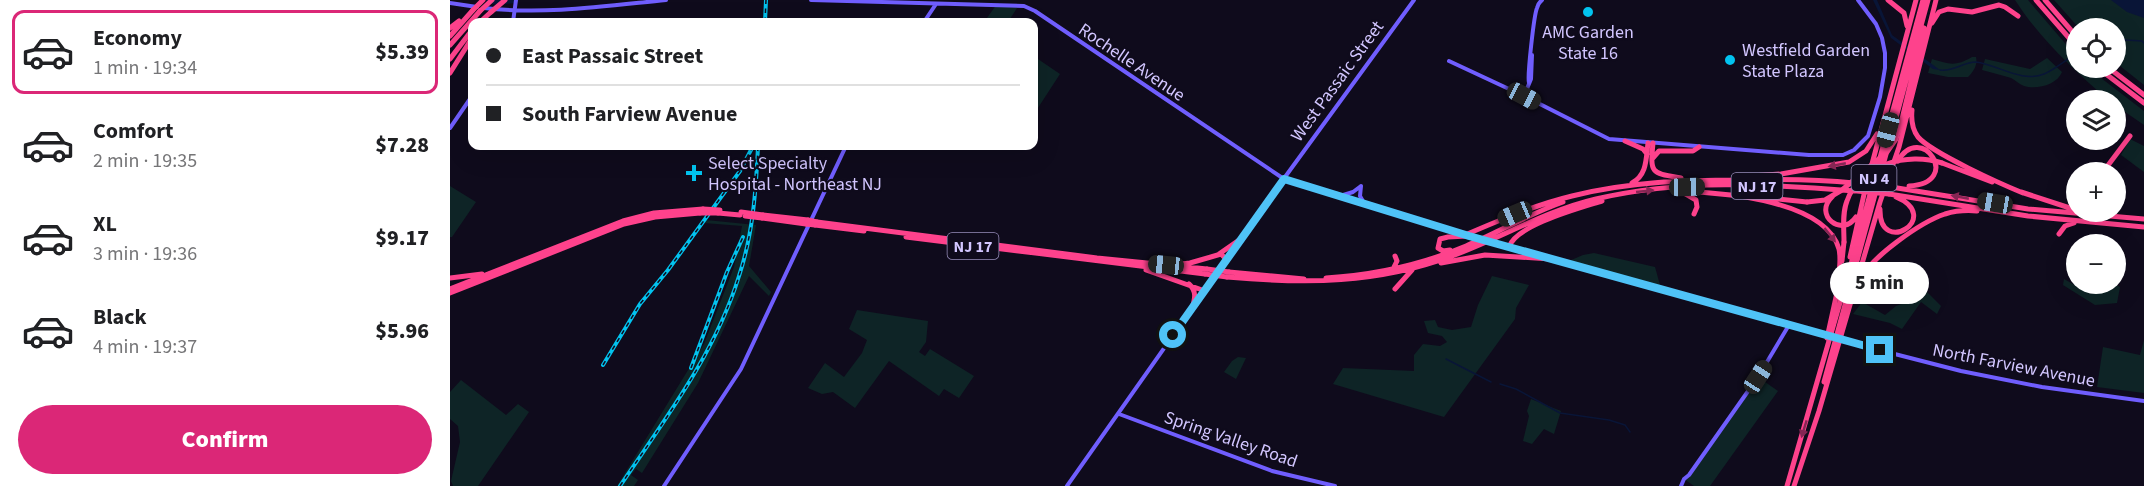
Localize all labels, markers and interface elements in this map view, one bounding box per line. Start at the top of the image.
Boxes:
marker: AMC Garden State 16 [1581,5,1595,19]
street label: West Passaic Street [1285,16,1390,147]
street label: Rochelle Avenue [1073,17,1190,107]
map controls [2066,18,2126,294]
button: locate [2066,18,2126,78]
place label: AMC Garden State 16 [1542,20,1634,66]
text: Economy [93,22,182,54]
icon: car [21,25,75,79]
text: $5.39 [375,36,429,68]
place label: Westfield Garden State Plaza [1742,38,1870,84]
text: East Passaic Street [522,40,703,72]
marker: Westfield Garden State Plaza [1723,53,1737,67]
text: 1 min · 19:34 [93,54,197,82]
car [1504,80,1544,112]
button: layers [2066,90,2126,150]
text: South Farview Avenue [522,98,737,130]
car [1875,110,1901,150]
text: Comfort [93,115,174,147]
icon: car [21,118,75,172]
text: $7.28 [375,129,429,161]
text: 2 min · 19:35 [93,147,197,175]
place label: Select Specialty Hospital - Northeast NJ [708,151,882,197]
one-way arrow [1827,161,1846,170]
button: + [2066,162,2126,222]
marker: Select Specialty Hospital - Northeast NJ [685,164,703,182]
road number: NJ 4 [1852,165,1896,191]
road number: NJ 17 [1732,173,1782,199]
car [1669,178,1705,196]
one-way arrow [1636,186,1655,196]
car [1976,191,2014,215]
one-way arrow [1951,192,1970,201]
car [1495,199,1535,229]
text: XL [93,208,117,240]
icon: car [21,211,75,265]
text: $9.17 [375,222,429,254]
one-way arrow [1824,226,1836,242]
road number: NJ 17 [948,233,998,259]
button: − [2066,234,2126,294]
text: 3 min · 19:36 [93,240,197,268]
car [1147,254,1185,276]
callout: 5 min [1830,263,1930,305]
text: 5 min [1855,269,1904,297]
text: Black [93,301,147,333]
icon: car [21,304,75,358]
text: $5.96 [375,315,429,347]
route start [1159,321,1186,348]
text: 4 min · 19:37 [93,333,197,361]
route end [1866,336,1893,363]
street label: North Farview Avenue [1931,337,2097,394]
car [1741,357,1775,397]
button: Confirm [18,405,432,474]
street label: Spring Valley Road [1161,405,1301,474]
one-way arrow [1799,420,1808,438]

